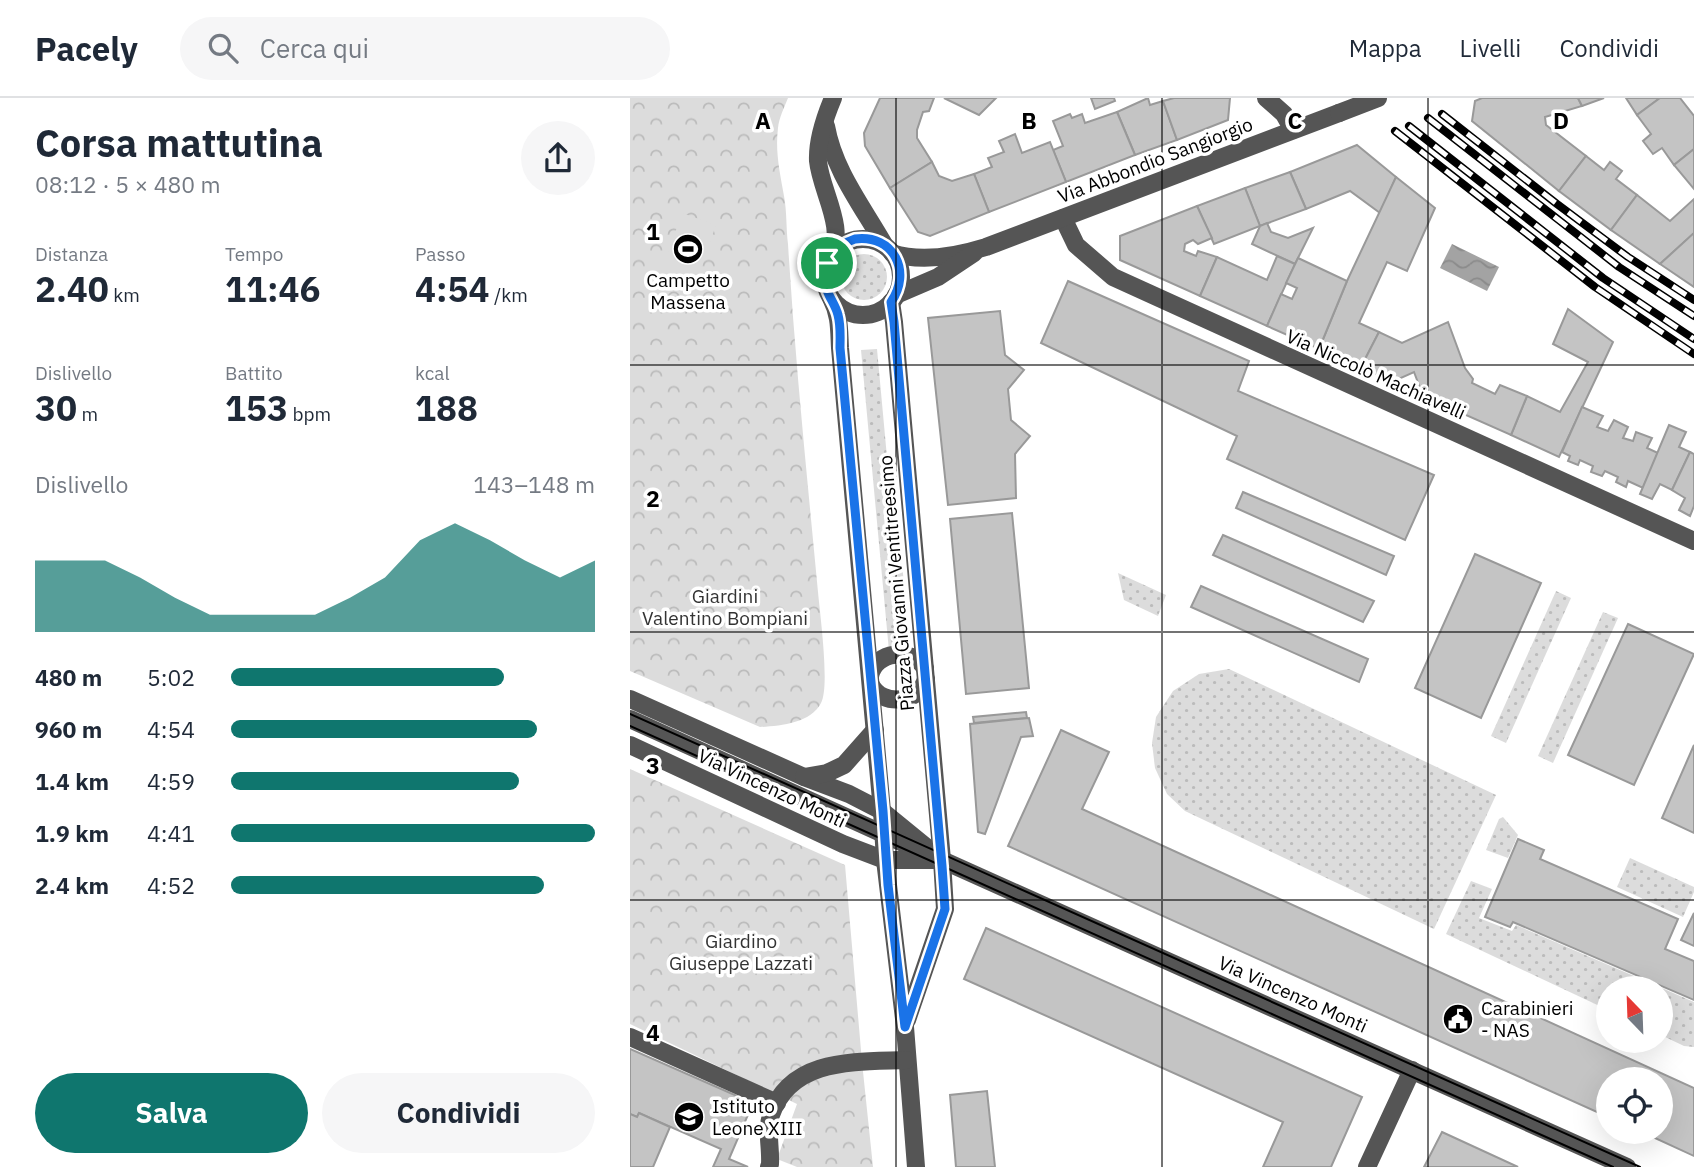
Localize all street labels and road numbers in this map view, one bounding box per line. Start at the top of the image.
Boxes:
street label: Via Abbondio Sangiorgio [1054,112,1256,208]
street label: Via Niccolò Machiavelli [1282,324,1470,424]
street label: Piazza Giovanni Ventitreesimo [873,454,919,712]
street label: Via Vincenzo Monti [694,743,850,833]
street label: Via Vincenzo Monti [1215,950,1371,1038]

